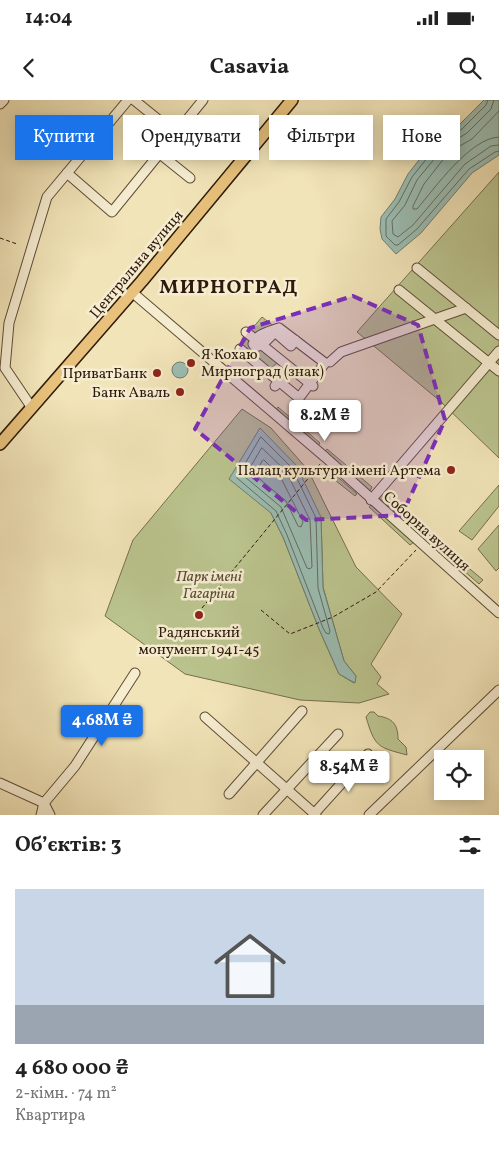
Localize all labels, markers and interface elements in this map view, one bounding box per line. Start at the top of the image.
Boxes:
text: 14:04 [25,5,72,31]
text: Casavia [210,52,289,83]
icon: back [15,54,43,82]
icon: search [456,54,484,82]
chip: Купити [15,115,113,160]
chip: Орендувати [123,115,259,160]
chip: Фільтри [269,115,373,160]
chip: Нове [383,115,460,160]
street label: Центральна вулиця [85,206,189,324]
district label: МИРНОГРАД [159,274,299,302]
place label: Я Кохаю Мирноград (знак) [201,345,324,383]
marker: Я Кохаю Мирноград (знак) [185,357,197,369]
place label: ПриватБанк [62,364,147,385]
marker: ПриватБанк [151,367,163,379]
place label: Банк Аваль [92,383,170,404]
marker: Банк Аваль [174,386,186,398]
pin: 8.2M ₴ [284,400,366,442]
text: 8.2M ₴ [300,405,350,427]
place label: Палац культури імені Артема [237,461,441,482]
marker: Палац культури імені Артема [445,464,457,476]
street label: Соборна вулиця [378,487,474,577]
park label: Парк імені Гагаріна [176,567,242,605]
marker: Радянський монумент 1941-45 [193,609,205,621]
place label: Радянський монумент 1941-45 [139,623,259,661]
pin: 4.68M ₴ [56,704,148,747]
text: 4.68M ₴ [72,710,132,732]
pin: 8.54M ₴ [303,750,395,793]
map controls [434,750,484,800]
button: locate [434,750,484,800]
text: 8.54M ₴ [320,756,378,778]
text: Об’єктів: 3 [15,831,122,860]
icon: filters [456,831,484,859]
icon: home [205,921,295,1011]
text: 4 680 000 ₴ [15,1054,129,1083]
text: 2-кімн. · 74 m² [15,1083,117,1105]
text: Квартира [15,1105,85,1127]

